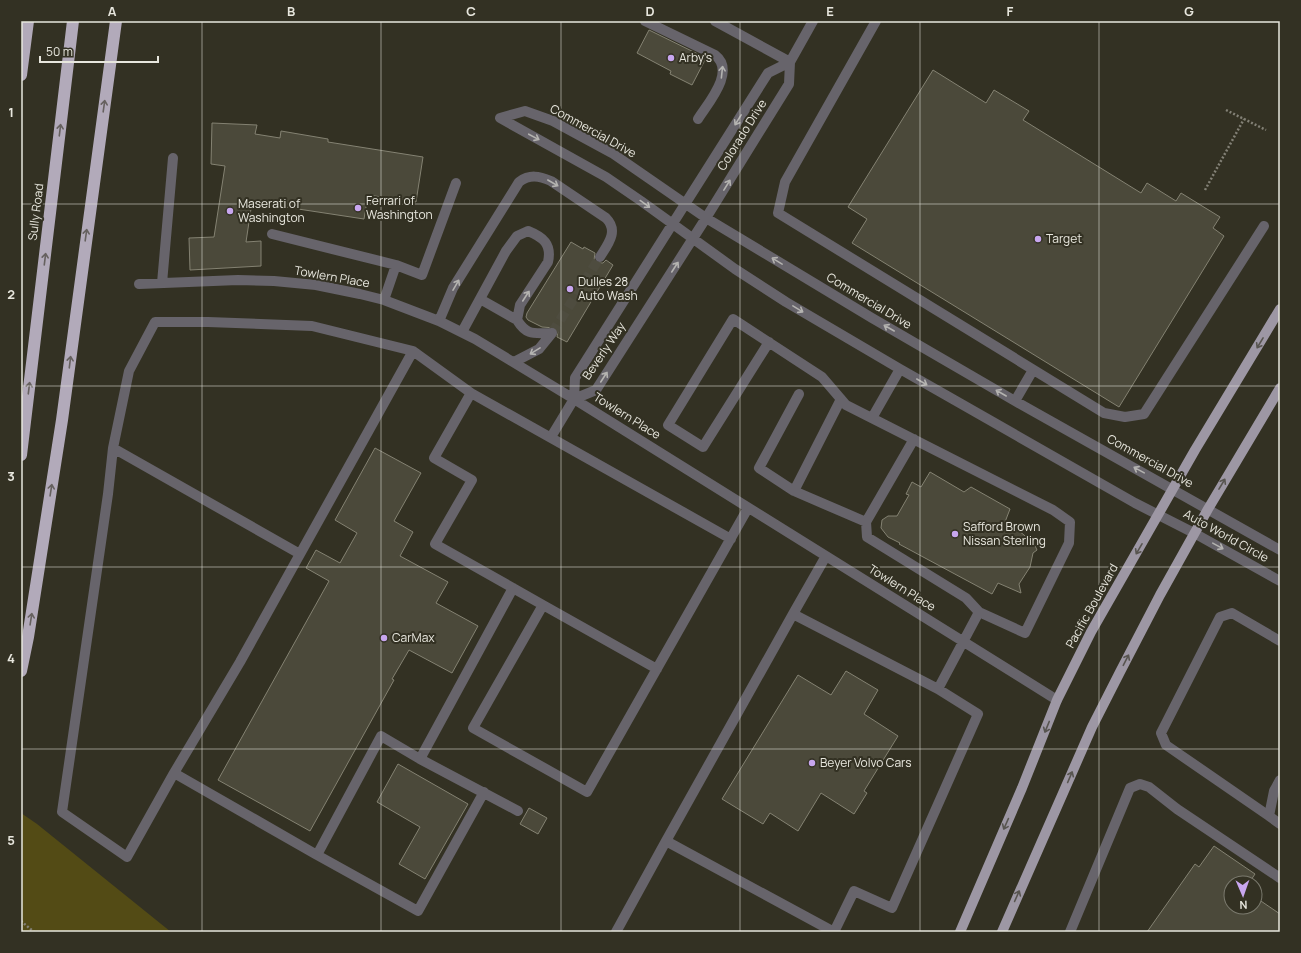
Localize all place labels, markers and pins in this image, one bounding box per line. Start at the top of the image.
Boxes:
place label: Arby's [679,49,712,66]
marker: Arby's [666,53,676,63]
place label: Ferrari of Washington [366,192,433,223]
place label: Maserati of Washington [238,195,305,226]
marker: Ferrari of Washington [353,203,363,213]
marker: Maserati of Washington [225,206,235,216]
place label: Target [1046,230,1082,247]
marker: Target [1033,234,1043,244]
place label: Dulles 28 Auto Wash [578,273,638,304]
marker: Dulles 28 Auto Wash [565,284,575,294]
place label: Safford Brown Nissan Sterling [963,518,1046,549]
marker: Safford Brown Nissan Sterling [950,529,960,539]
place label: CarMax [392,629,435,646]
marker: CarMax [379,633,389,643]
place label: Beyer Volvo Cars [820,754,912,771]
marker: Beyer Volvo Cars [807,758,817,768]

